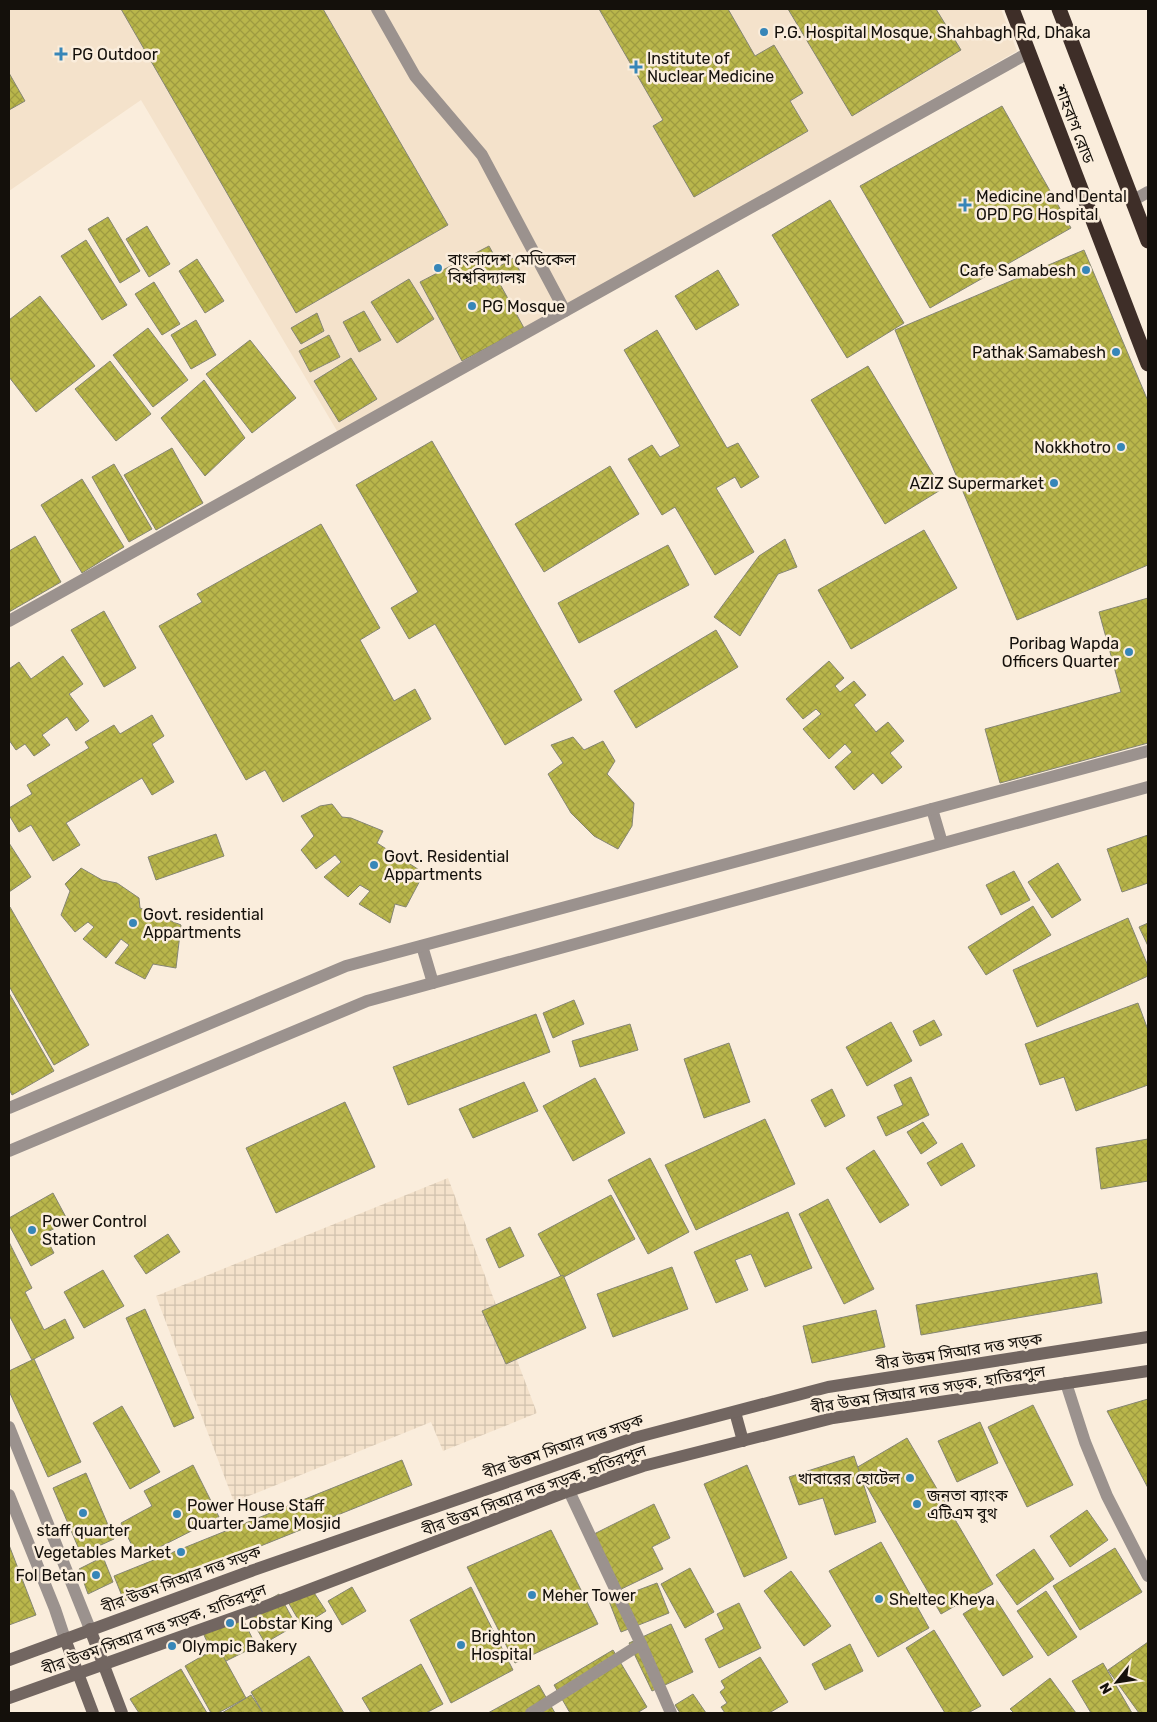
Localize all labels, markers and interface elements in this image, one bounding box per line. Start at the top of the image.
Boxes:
place label: P.G. Hospital Mosque, Shahbagh Rd, Dhaka [774,23,1091,42]
marker: P.G. Hospital Mosque, Shahbagh Rd, Dhaka [758,26,770,38]
place label: PG Outdoor [72,45,158,64]
marker: PG Outdoor [54,47,68,61]
place label: Institute of Nuclear Medicine [647,49,774,86]
marker: Institute of Nuclear Medicine [629,60,643,74]
street label: শাহবাগ রোড [1050,81,1098,167]
place label: Medicine and Dental OPD PG Hospital [976,187,1127,224]
marker: Medicine and Dental OPD PG Hospital [958,198,972,212]
place label: বাংলাদেশ মেডিকেল বিশ্ববিদ্যালয় [447,250,576,287]
place label: Cafe Samabesh [959,261,1076,280]
marker: বাংলাদেশ মেডিকেল বিশ্ববিদ্যালয় [432,262,444,274]
marker: Cafe Samabesh [1080,264,1092,276]
place label: PG Mosque [482,297,565,316]
marker: PG Mosque [466,300,478,312]
place label: Pathak Samabesh [972,343,1106,362]
marker: Pathak Samabesh [1110,346,1122,358]
place label: Nokkhotro [1034,438,1111,457]
marker: Nokkhotro [1115,441,1127,453]
place label: AZIZ Supermarket [909,474,1044,493]
marker: AZIZ Supermarket [1048,477,1060,489]
place label: Poribag Wapda Officers Quarter [1002,634,1119,671]
marker: Poribag Wapda Officers Quarter [1123,646,1135,658]
place label: Govt. Residential Appartments [384,847,509,884]
marker: Govt. Residential Appartments [368,859,380,871]
place label: Govt. residential Appartments [143,905,264,942]
marker: Govt. residential Appartments [127,917,139,929]
place label: Power Control Station [42,1212,147,1249]
marker: Power Control Station [26,1224,38,1236]
street label: বীর উত্তম সিআর দত্ত সড়ক [873,1329,1045,1374]
street label: বীর উত্তম সিআর দত্ত সড়ক, হাতিরপুল [808,1362,1047,1418]
street label: বীর উত্তম সিআর দত্ত সড়ক [480,1410,647,1483]
street label: বীর উত্তম সিআর দত্ত সড়ক, হাতিরপুল [418,1441,649,1540]
place label: খাবারের হোটেল [798,1469,900,1488]
marker: খাবারের হোটেল [904,1472,916,1484]
place label: জনতা ব্যাংক এটিএম বুথ [926,1486,1009,1523]
place label: Power House Staff Quarter Jame Mosjid [187,1496,341,1533]
marker: জনতা ব্যাংক এটিএম বুথ [911,1498,923,1510]
marker: staff quarter [77,1507,89,1519]
marker: Power House Staff Quarter Jame Mosjid [171,1508,183,1520]
place label: staff quarter [36,1521,130,1540]
street label: বীর উত্তম সিআর দত্ত সড়ক [98,1541,265,1618]
place label: Vegetables Market [34,1543,171,1562]
marker: Vegetables Market [175,1546,187,1558]
place label: Fol Betan [15,1566,86,1585]
marker: Fol Betan [90,1569,102,1581]
street label: বীর উত্তম সিআর দত্ত সড়ক, হাতিরপুল [38,1580,269,1679]
place label: Meher Tower [542,1586,636,1605]
marker: Meher Tower [526,1589,538,1601]
place label: Sheltec Kheya [889,1590,995,1609]
marker: Sheltec Kheya [873,1593,885,1605]
place label: Lobstar King [240,1614,333,1633]
marker: Lobstar King [224,1617,236,1629]
place label: Brighton Hospital [471,1627,536,1664]
place label: Olympic Bakery [182,1637,297,1656]
marker: Brighton Hospital [455,1639,467,1651]
marker: Olympic Bakery [166,1640,178,1652]
north arrow [1092,1657,1142,1707]
text: N [1096,1680,1116,1697]

